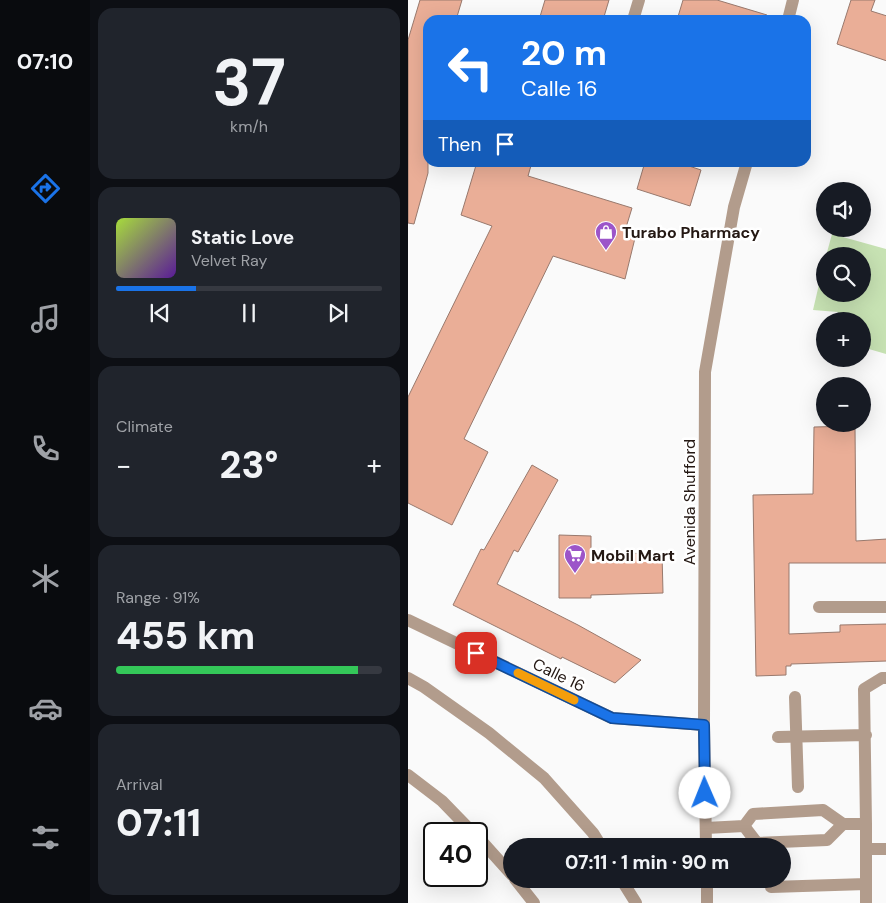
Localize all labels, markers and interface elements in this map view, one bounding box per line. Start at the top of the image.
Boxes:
text: 20 m [521,30,607,76]
icon: left [438,35,503,100]
text: 37 [212,41,286,125]
text: 07:10 [17,47,73,76]
text: Calle 16 [521,74,598,103]
text: km/h [230,116,268,137]
icon: arrive [491,130,519,158]
text: Then [438,132,481,157]
icon: directions [28,171,63,206]
map controls [816,182,871,432]
button: sound [816,182,871,237]
shop icon: Turabo Pharmacy [594,220,618,251]
place label: Turabo Pharmacy [622,222,760,243]
text: Static Love [191,225,294,250]
button: search [816,247,871,302]
text: Velvet Ray [191,250,267,271]
icon: previous [146,299,174,327]
icon: pause [235,299,263,327]
icon: next [324,299,352,327]
icon: music [28,301,63,336]
button: + [816,312,871,367]
button: − [816,377,871,432]
text: Climate [116,416,173,437]
icon: phone [28,431,63,466]
street label: Avenida Shufford [679,439,700,565]
text: 23° [220,440,278,490]
text: − [116,447,131,484]
text: + [367,447,382,484]
supermarket icon: Mobil Mart [563,543,587,574]
place label: Mobil Mart [591,545,675,566]
icon: climate [28,561,63,596]
text: Range · 91% [116,587,200,608]
text: 455 km [116,611,255,661]
pin [455,632,497,674]
icon: arrive [462,639,490,667]
street label: Calle 16 [529,653,589,697]
icon: car [28,691,63,726]
position arrow [678,766,730,818]
text: Arrival [116,774,163,795]
text: 07:11 [116,798,201,848]
icon: filters [28,820,63,855]
speed limit sign: 40 [423,822,488,887]
text: 07:11 · 1 min · 90 m [565,850,729,875]

